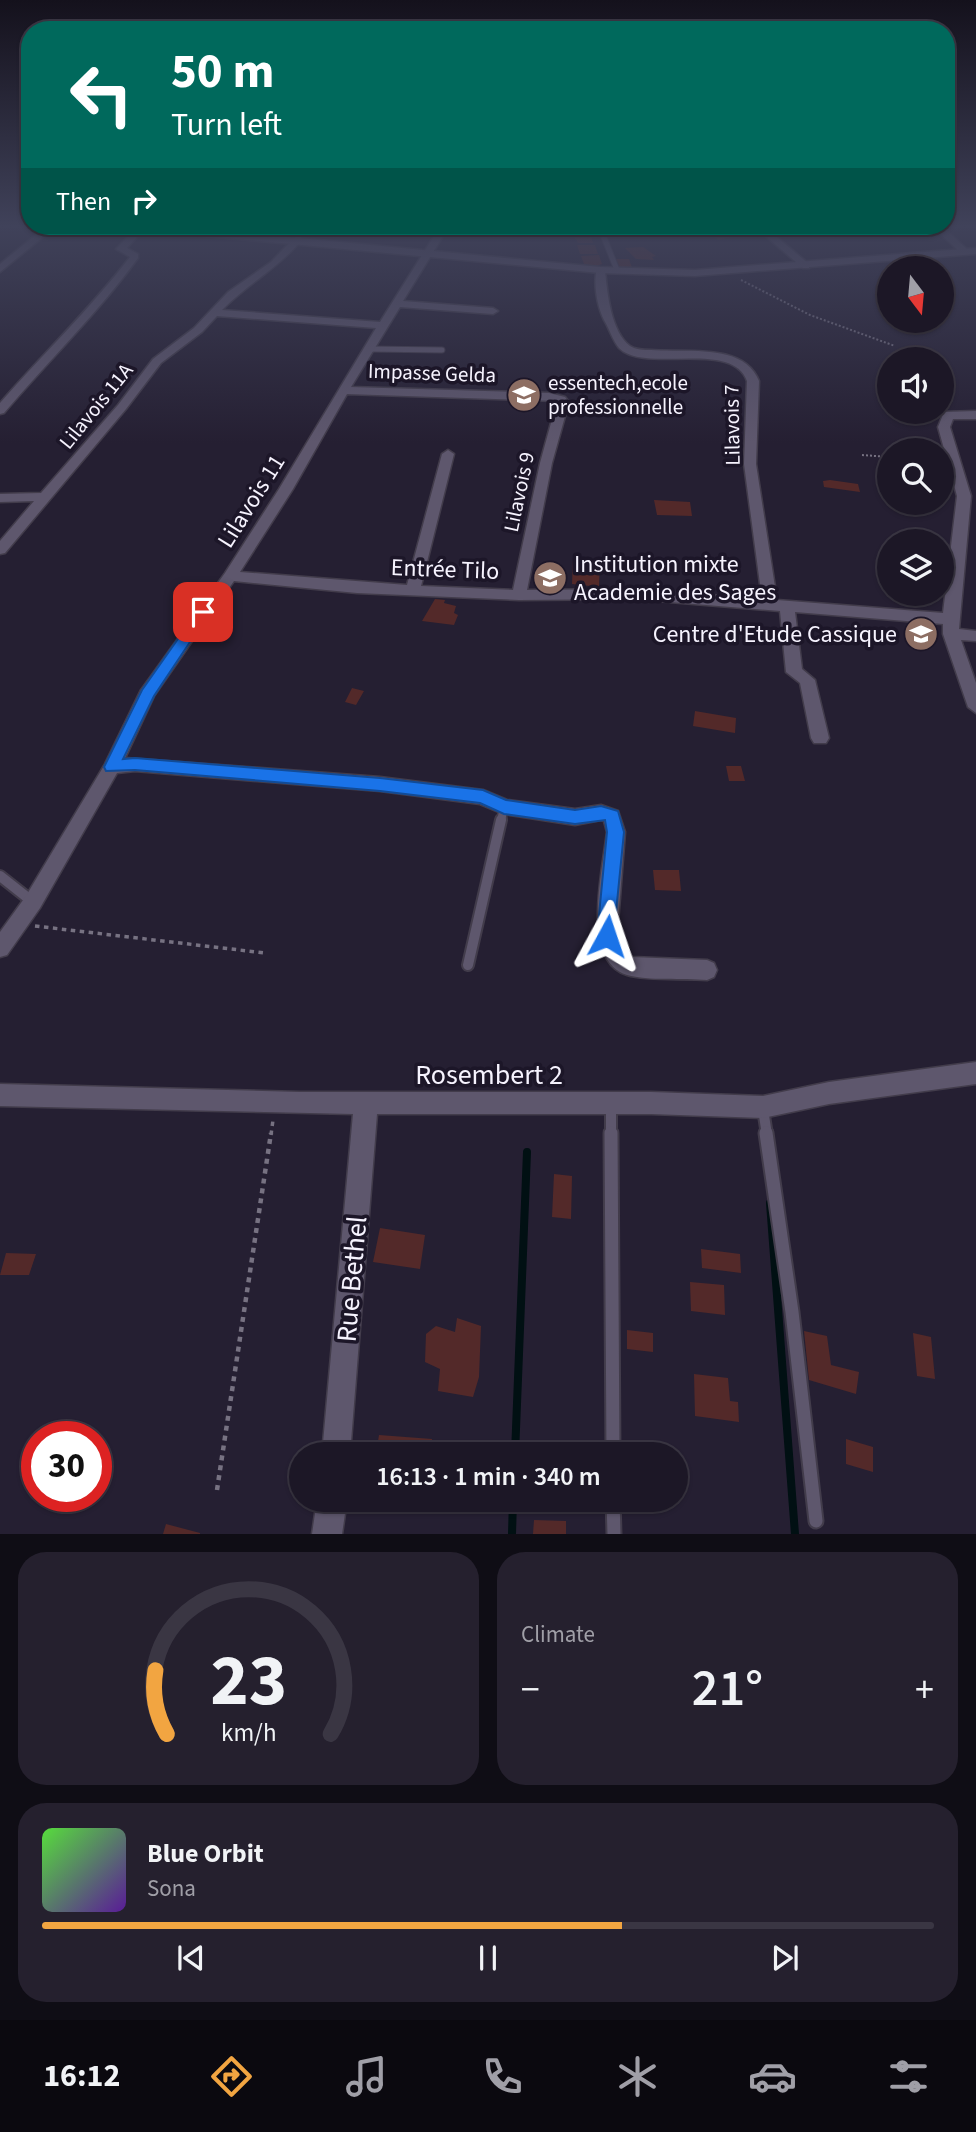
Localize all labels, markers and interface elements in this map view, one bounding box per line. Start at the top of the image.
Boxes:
text: 50 m [171,37,275,107]
icon: left [56,49,147,140]
text: Turn left [171,102,282,148]
icon: right [125,182,163,220]
text: Then [56,183,111,220]
north arrow [877,256,954,332]
map controls [877,256,954,606]
button: sound [877,347,954,424]
street label: Lilavois 11A [52,356,140,455]
street label: Impasse Gelda [367,356,497,390]
place label: essentech,ecole professionnelle [548,368,688,422]
school or university icon: essentech,ecole professionnelle [505,376,543,414]
street label: Lilavois 7 [716,384,748,466]
button: search [877,438,954,515]
street label: Lilavois 11 [209,448,294,555]
street label: Lilavois 9 [496,449,542,535]
button: layers [877,529,954,606]
place label: Institution mixte Academie des Sages [574,547,776,610]
street label: Entrée Tilo [390,550,500,589]
school or university icon: Institution mixte Academie des Sages [531,559,569,597]
pin [173,582,233,642]
icon: arrive [184,593,222,631]
school or university icon: Centre d'Etude Cassique [902,615,940,653]
place label: Centre d'Etude Cassique [653,617,897,652]
position arrow [570,899,644,973]
street label: Rosembert 2 [415,1055,563,1095]
street label: Rue Bethel [327,1214,377,1344]
speed limit sign: 30 [21,1421,112,1512]
text: 16:13 · 1 min · 340 m [376,1458,601,1495]
text: Climate [521,1618,595,1651]
text: 23 [210,1630,287,1734]
text: 21° [692,1652,763,1726]
text: − [521,1663,540,1717]
text: + [915,1663,934,1717]
text: km/h [221,1715,276,1751]
text: Blue Orbit [147,1835,264,1872]
text: Sona [147,1872,196,1905]
icon: previous [172,1939,210,1977]
icon: pause [469,1939,507,1977]
icon: next [766,1939,804,1977]
icon: directions [207,2052,256,2101]
icon: music [342,2052,391,2101]
icon: phone [478,2052,527,2101]
icon: climate [613,2052,662,2101]
icon: car [748,2052,797,2101]
icon: filters [884,2052,933,2101]
text: 16:12 [43,2053,120,2099]

